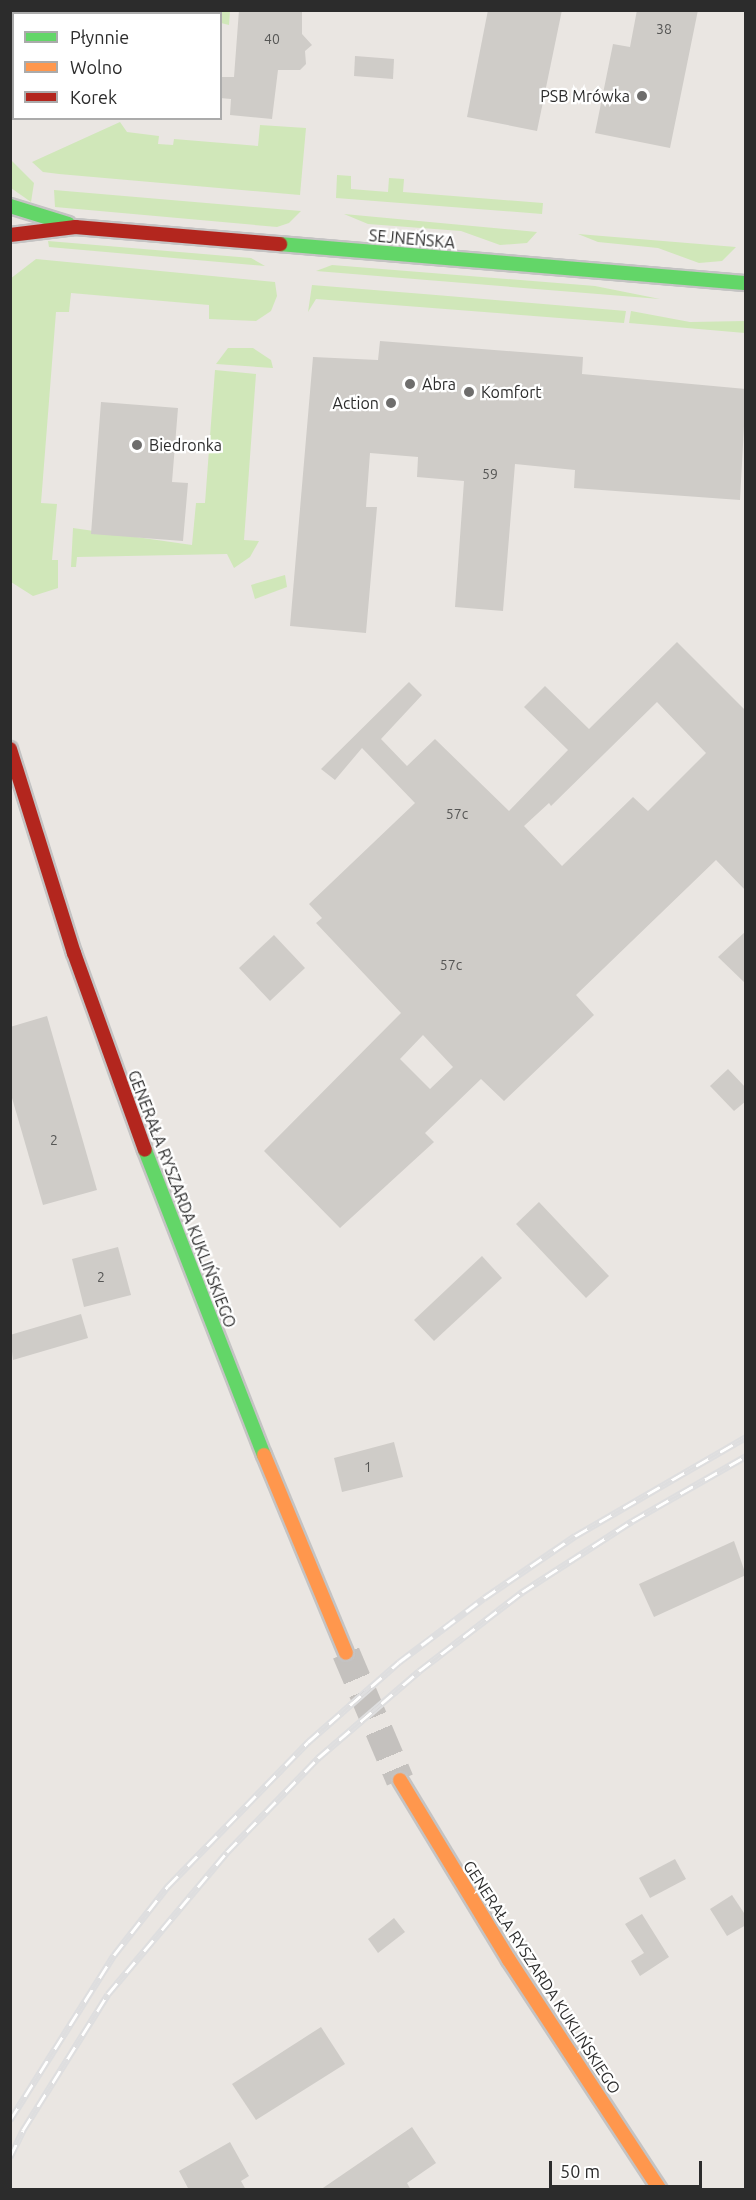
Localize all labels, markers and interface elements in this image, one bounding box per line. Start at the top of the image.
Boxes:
legend [12,12,222,120]
house number: 38 [656,21,672,37]
text: Płynnie [70,27,129,47]
house number: 40 [264,31,280,47]
text: Wolno [70,57,122,77]
place label: PSB Mrówka [540,86,630,106]
text: Korek [70,87,117,107]
marker: PSB Mrówka [635,89,649,103]
street label: SEJNEŃSKA [368,226,456,252]
place label: Abra [422,374,456,394]
marker: Abra [403,377,417,391]
place label: Komfort [481,382,541,402]
marker: Komfort [462,385,476,399]
place label: Action [333,393,379,413]
marker: Action [384,396,398,410]
place label: Biedronka [149,435,222,455]
marker: Biedronka [130,438,144,452]
house number: 59 [482,466,498,482]
house number: 57c [446,806,468,822]
house number: 57c [440,957,462,973]
street label: GENERAŁA RYSZARDA KUKLIŃSKIEGO [124,1068,240,1330]
house number: 2 [50,1132,58,1148]
house number: 2 [97,1269,105,1285]
house number: 1 [364,1459,372,1475]
street label: GENERAŁA RYSZARDA KUKLIŃSKIEGO [459,1857,625,2097]
scale bar [552,2149,705,2187]
text: 50 m [560,2161,600,2181]

